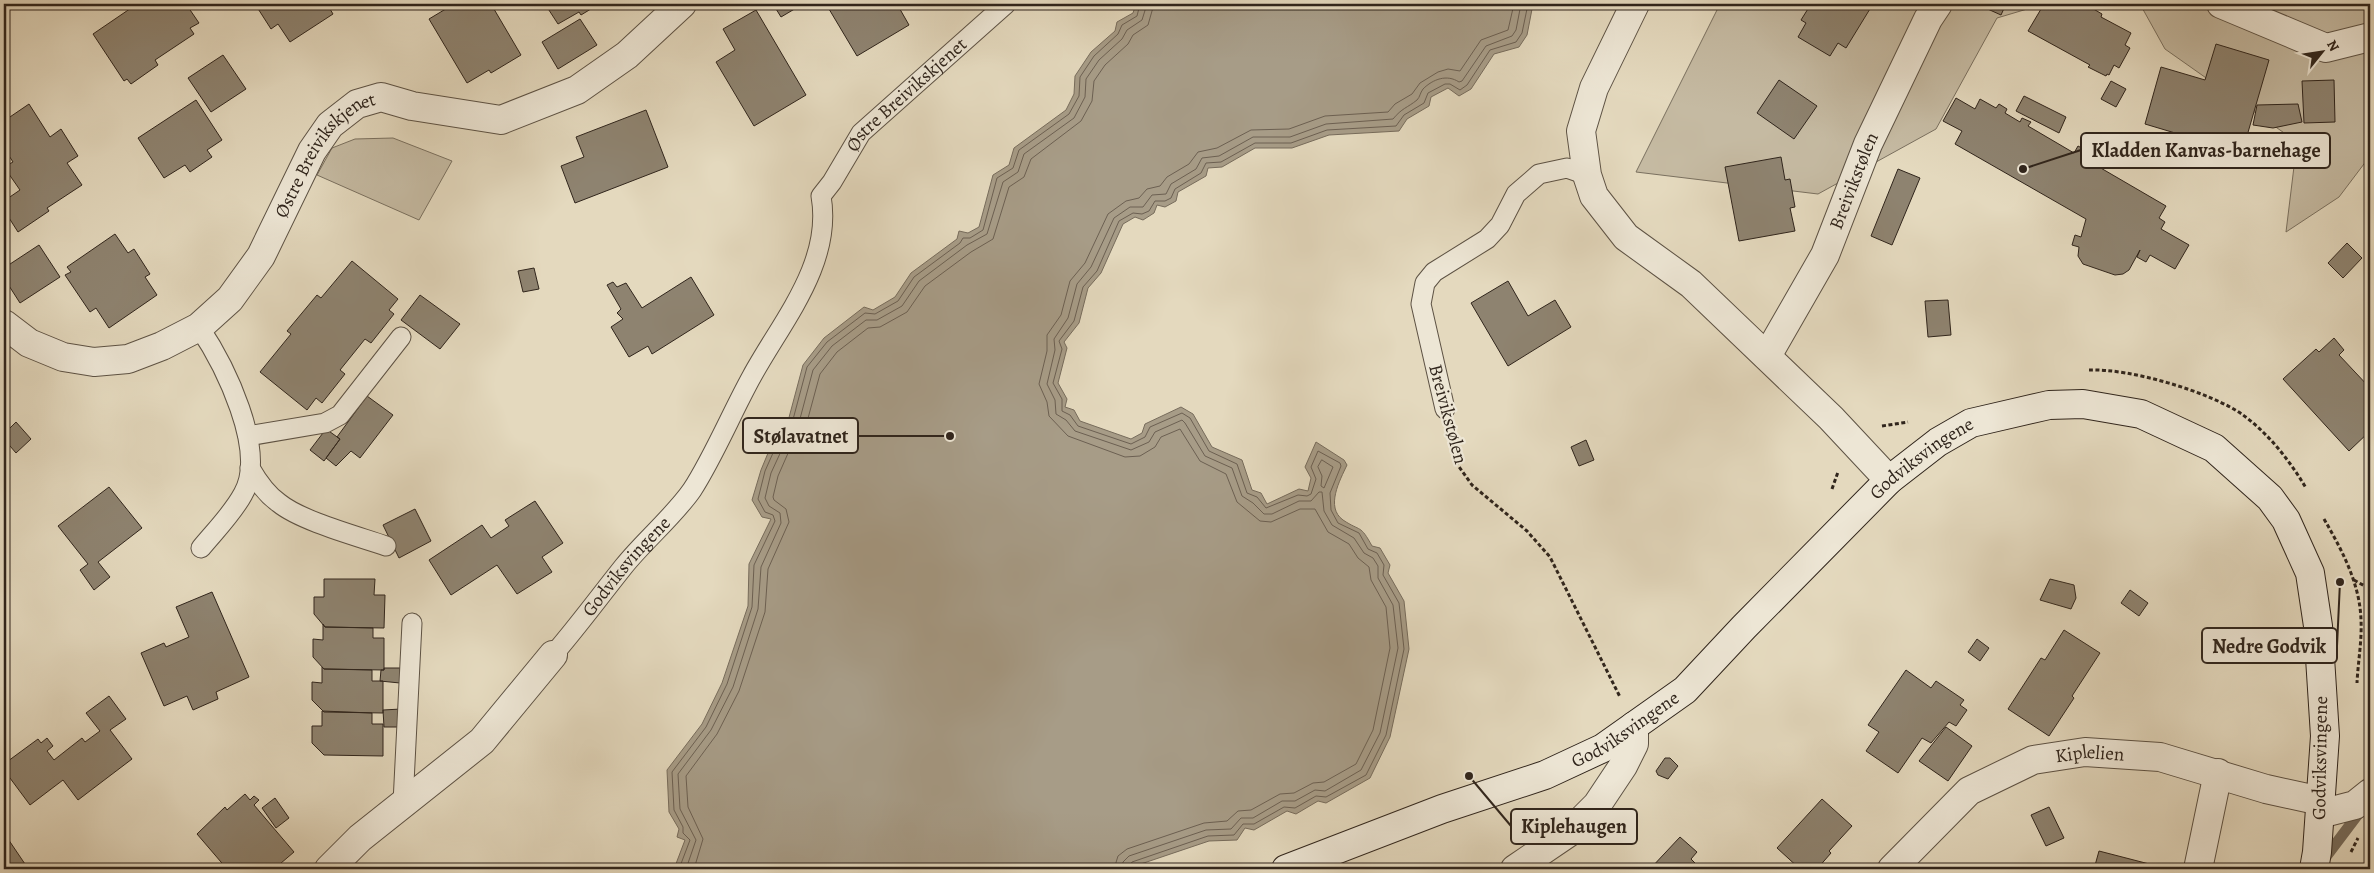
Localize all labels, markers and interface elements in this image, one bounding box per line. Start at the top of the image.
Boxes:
north arrow [2296,28,2346,78]
street label: Østre Breivikskjenet [840,32,973,156]
text: N [2322,37,2344,55]
street label: Østre Breivikskjenet [268,86,379,222]
street label: Breivikstølen [1823,128,1885,233]
callout: Kladden Kanvas-barnehage [2081,133,2330,168]
text: Kladden Kanvas-barnehage [2091,137,2321,164]
street label: Breivikstølen [1422,361,1474,467]
street label: Godviksvingene [1864,411,1978,505]
callout: Stølavatnet [743,418,858,453]
text: Stølavatnet [754,423,849,450]
street label: Godviksvingene [576,511,676,622]
callout: Nedre Godvik [2202,628,2337,663]
text: Nedre Godvik [2212,633,2327,660]
street label: Godviksvingene [1567,685,1684,774]
street label: Godviksvingene [2306,696,2334,820]
street label: Kiplelien [2053,739,2125,769]
callout: Kiplehaugen [1511,809,1637,844]
text: Kiplehaugen [1521,813,1627,840]

